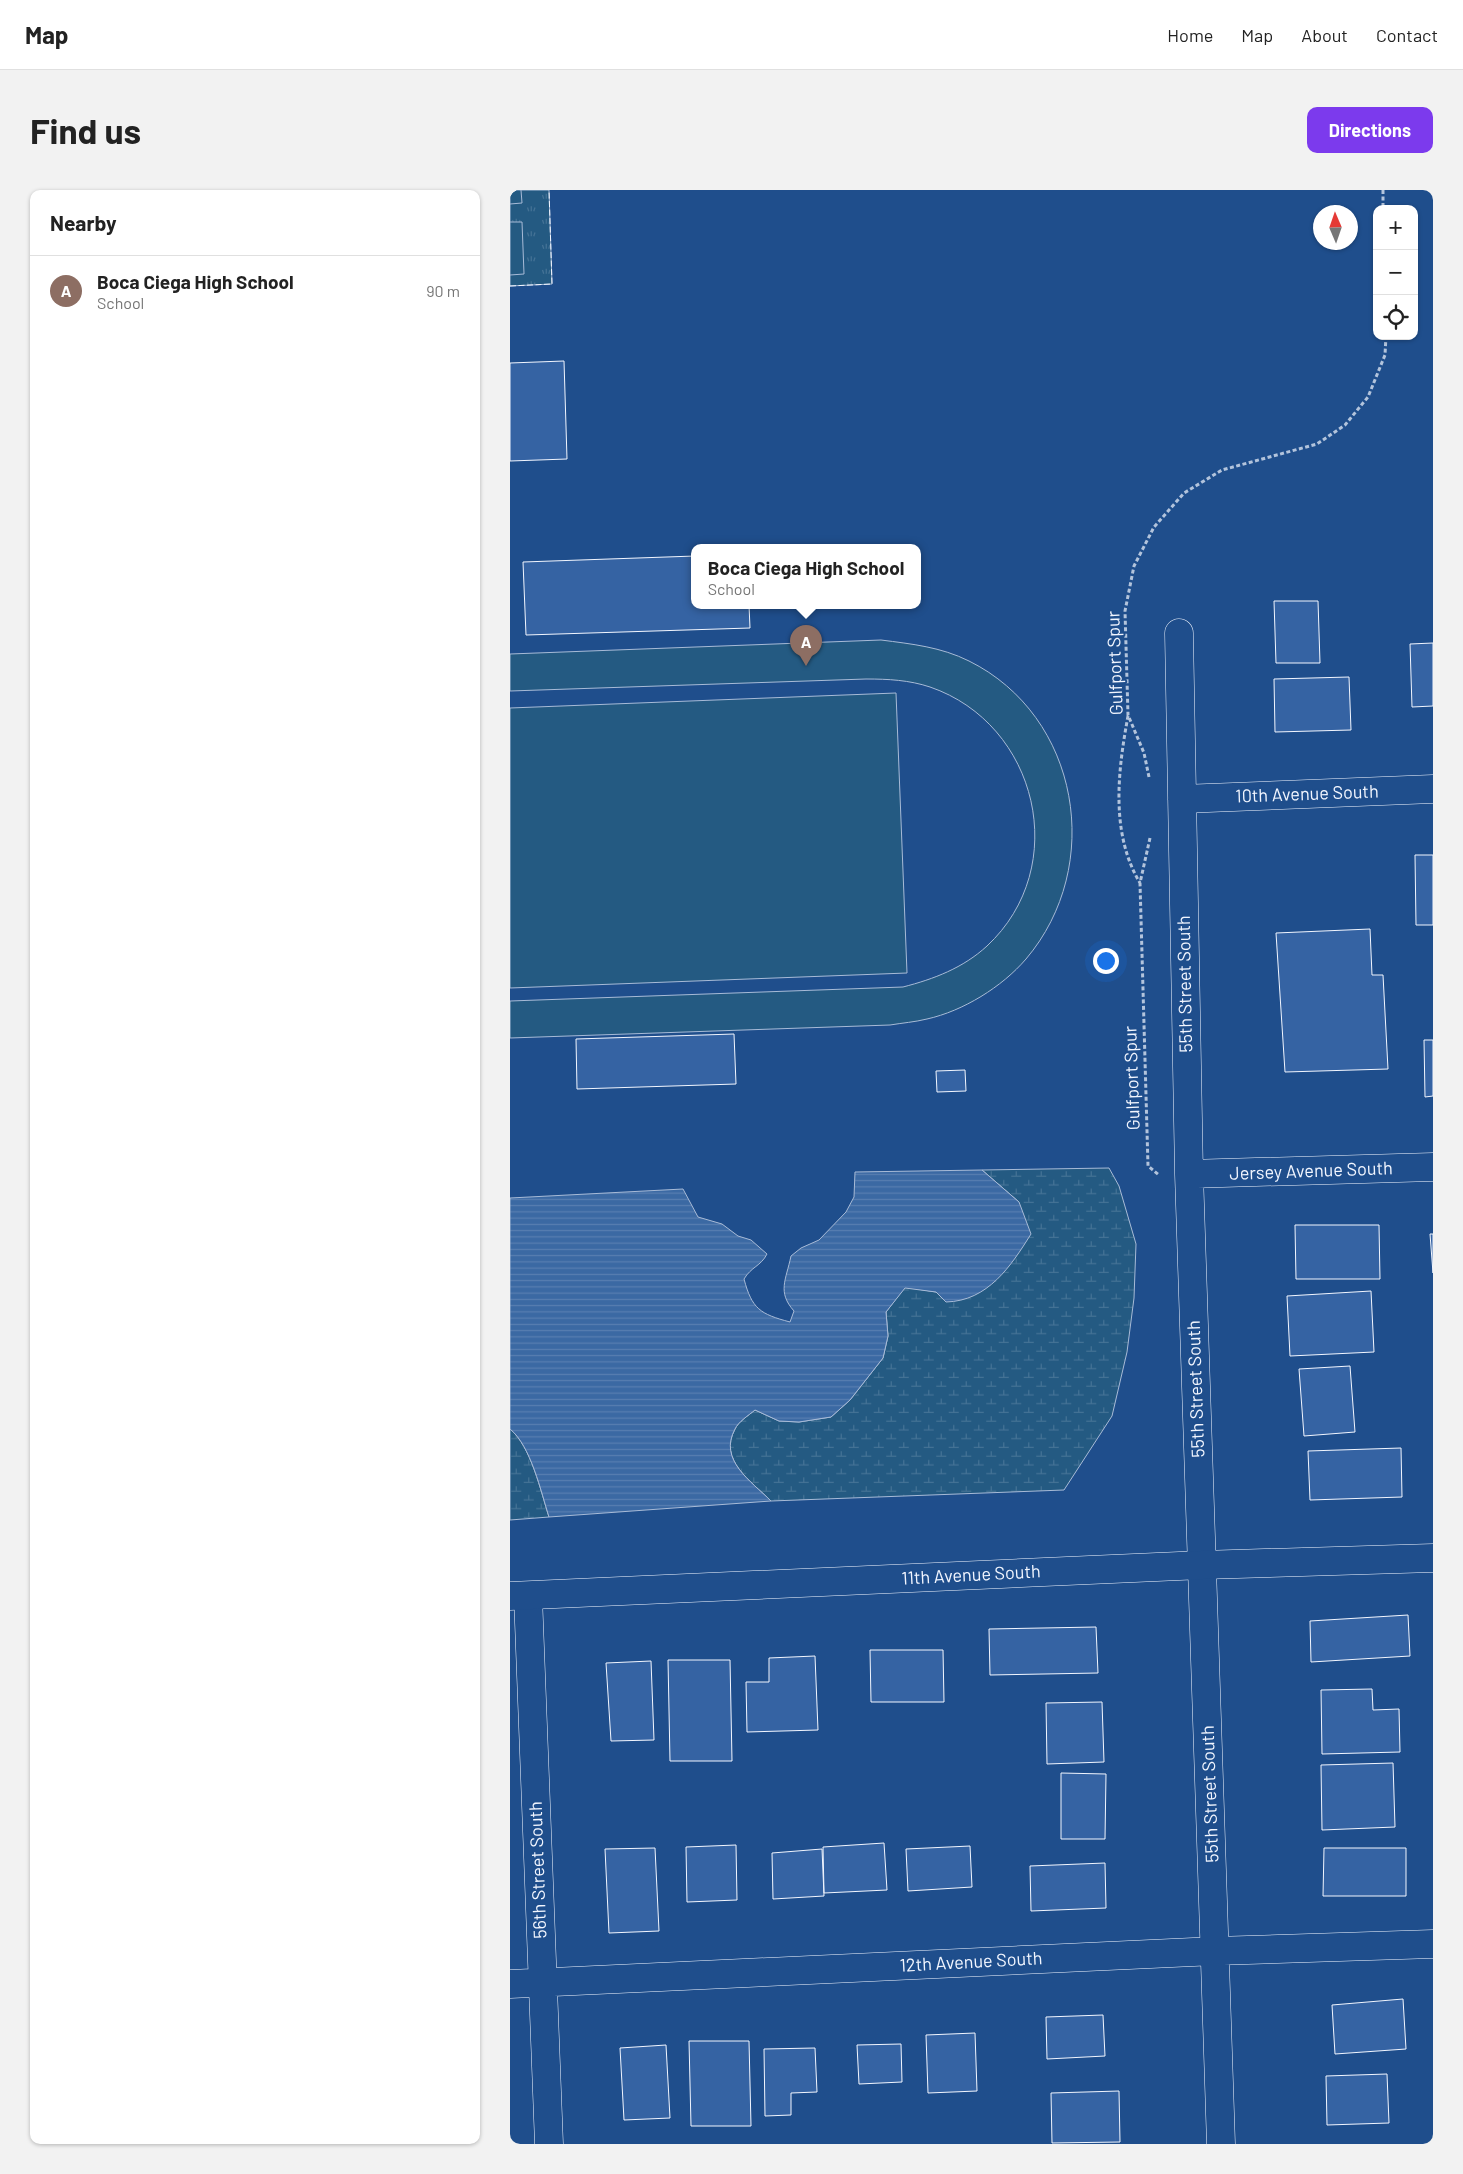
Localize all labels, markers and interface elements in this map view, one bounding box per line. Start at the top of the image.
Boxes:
text: Map [25,20,68,49]
text: Home [1167,24,1213,46]
text: Map [1241,24,1273,46]
text: About [1301,24,1348,46]
text: Contact [1376,24,1438,46]
button: Directions [1307,107,1433,153]
text: Find us [30,109,141,151]
north arrow [1313,205,1358,250]
map controls [1373,205,1418,340]
button: + [1373,205,1418,250]
text: Nearby [50,210,116,235]
button: − [1373,250,1418,295]
text: Boca Ciega High School [97,270,294,293]
text: A [61,281,71,300]
text: 90 m [426,281,460,300]
text: School [97,293,144,312]
button: locate [1373,295,1418,340]
popup [691,544,921,609]
text: Boca Ciega High School [708,556,904,579]
text: School [708,579,755,598]
street label: Gulfport Spur [1101,610,1127,716]
pin: A [790,625,822,666]
street label: 10th Avenue South [1235,780,1379,806]
street label: 55th Street South [1172,915,1196,1053]
your location [1093,948,1119,974]
street label: Gulfport Spur [1118,1025,1144,1131]
street label: Jersey Avenue South [1229,1156,1393,1184]
street label: 55th Street South [1182,1320,1208,1458]
street label: 11th Avenue South [901,1559,1041,1589]
street label: 55th Street South [1196,1725,1222,1863]
street label: 56th Street South [524,1801,550,1939]
street label: 12th Avenue South [899,1946,1043,1976]

